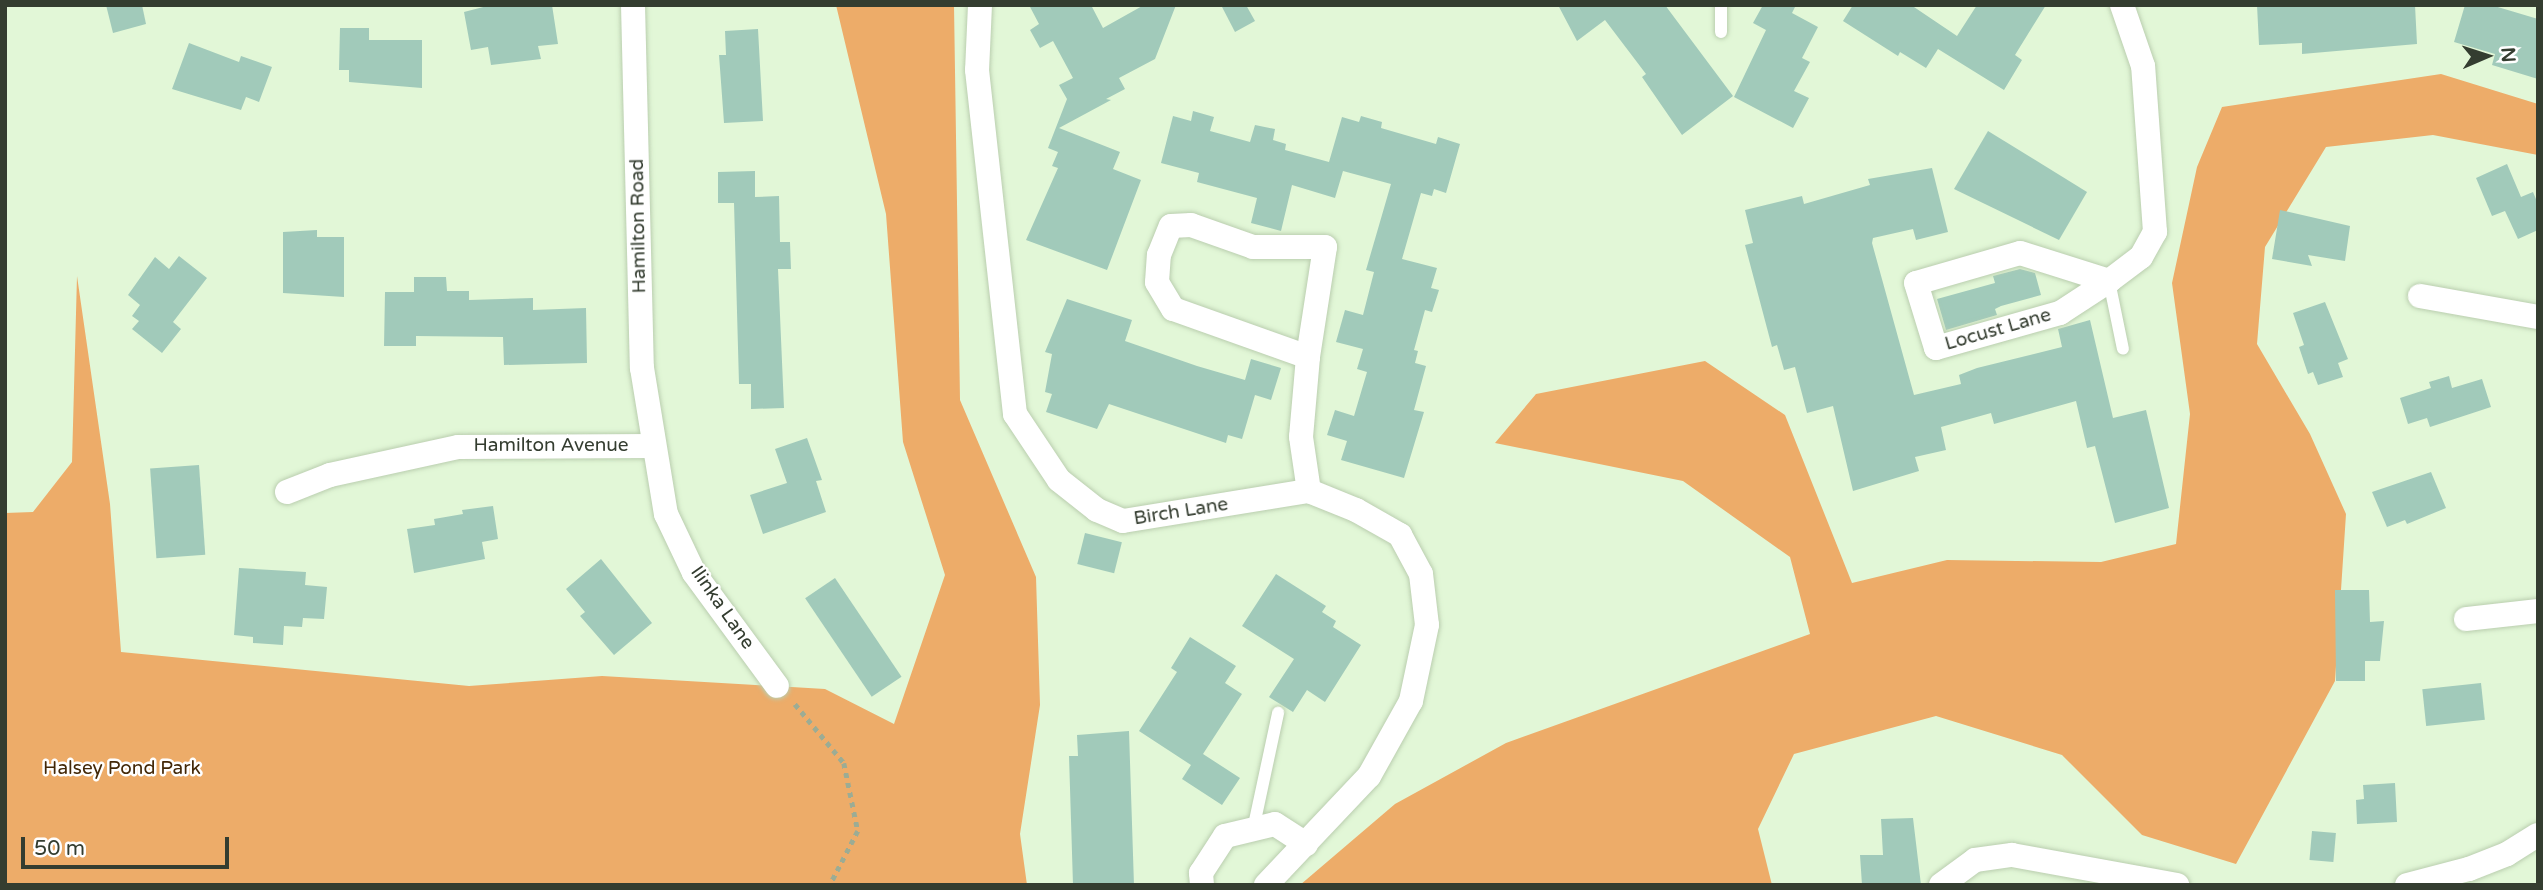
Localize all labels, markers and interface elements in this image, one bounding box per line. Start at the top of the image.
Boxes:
north arrow [2452,21,2522,91]
text: N [2497,47,2519,63]
street label: Hamilton Road [626,158,652,294]
street label: Locust Lane [1942,304,2054,356]
street label: Hamilton Avenue [473,435,629,457]
street label: Birch Lane [1132,493,1230,531]
street label: Ilinka Lane [685,562,759,654]
park label: Halsey Pond Park [43,758,201,780]
scale bar [24,824,233,868]
text: 50 m [34,836,85,861]

